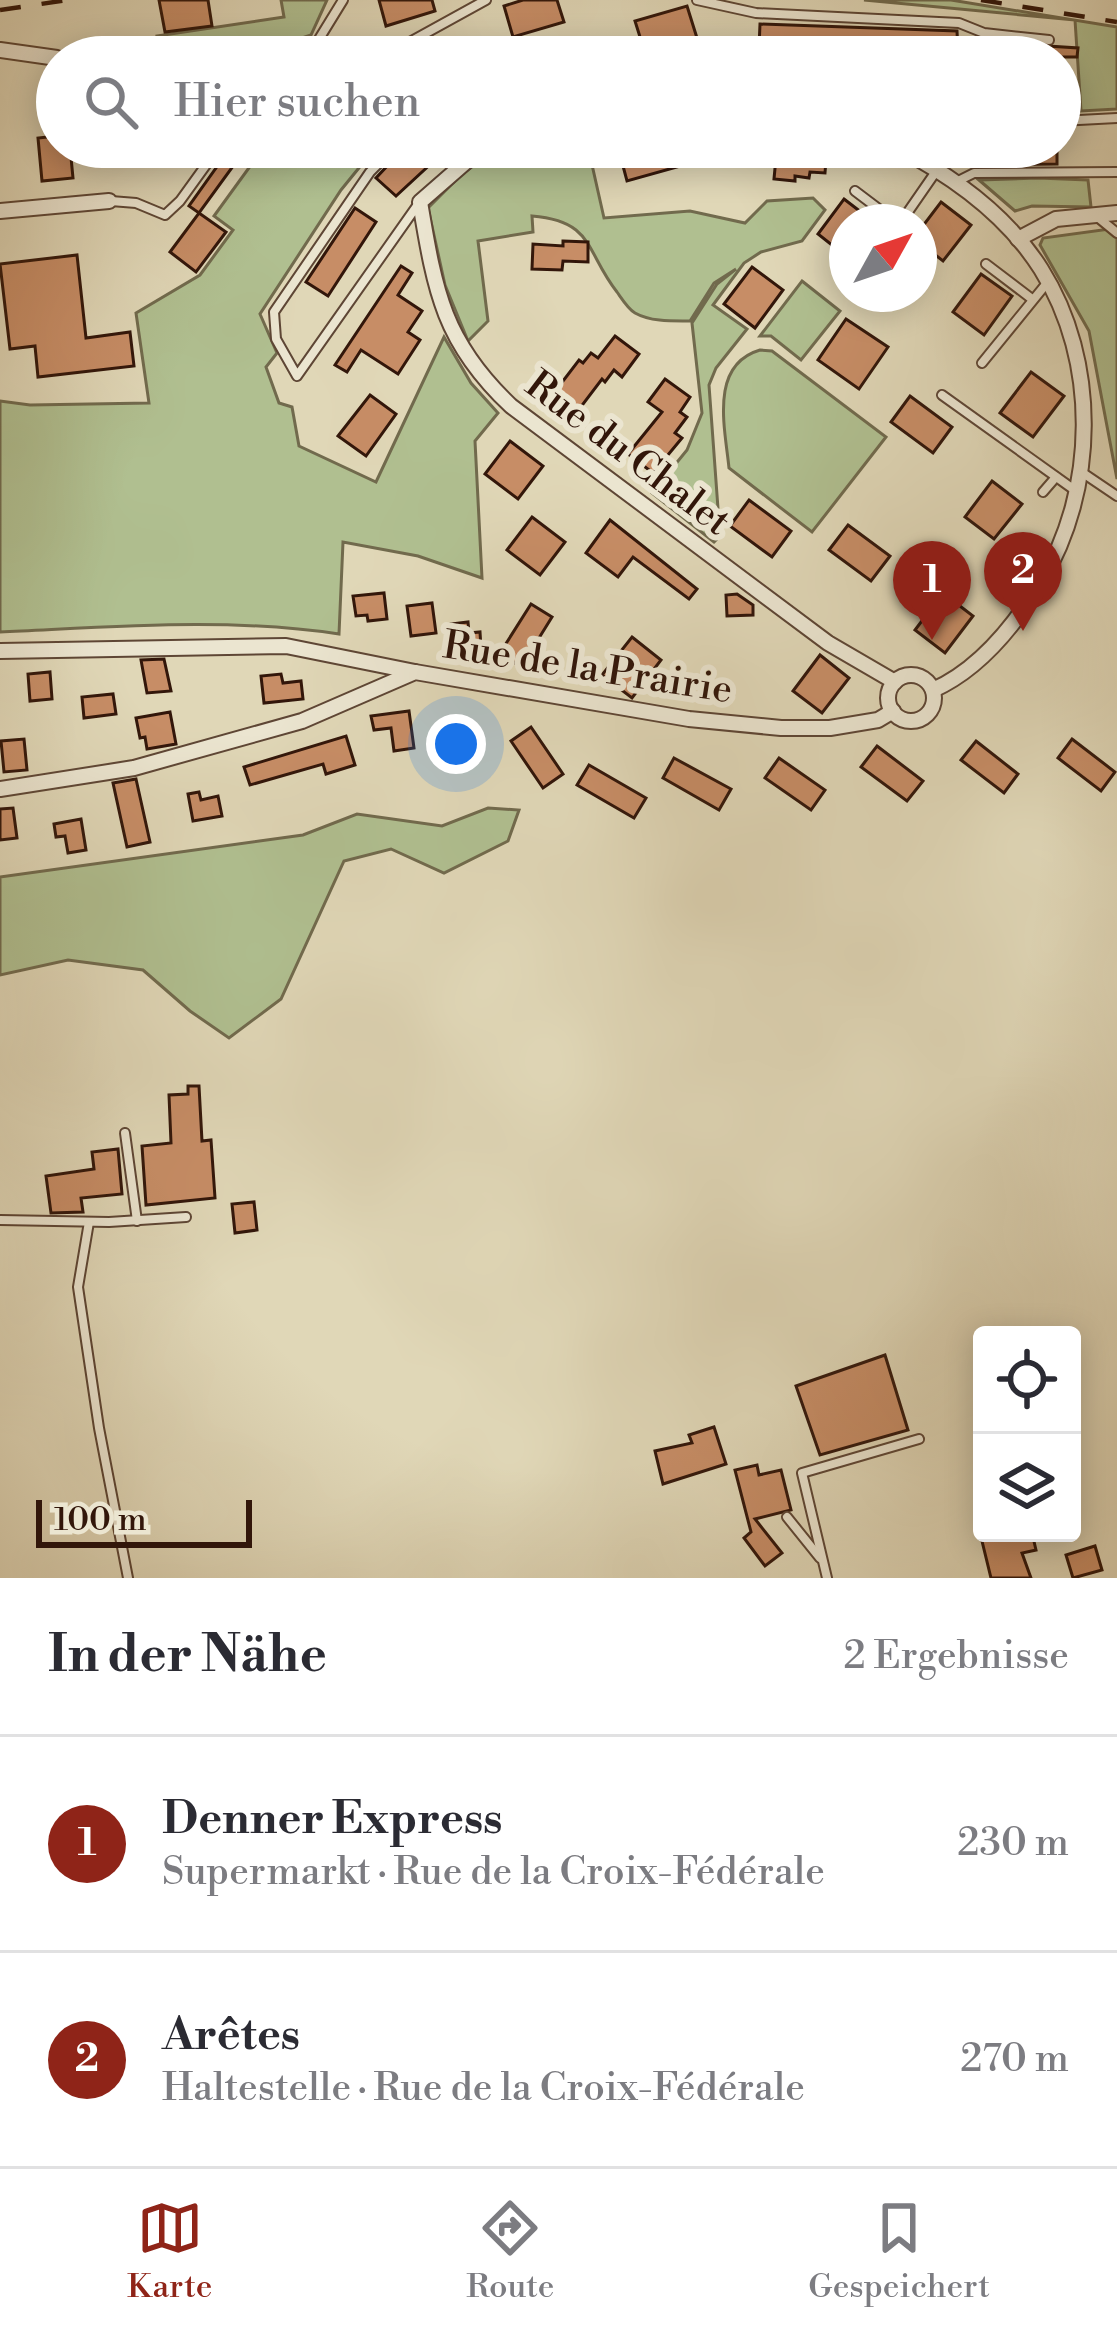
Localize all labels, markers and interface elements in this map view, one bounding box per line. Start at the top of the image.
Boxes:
search box [36,36,1081,168]
icon: search [78,69,144,135]
text: Hier suchen [174,74,420,131]
north arrow [829,204,937,312]
street label: Rue du Chalet [515,361,740,547]
pin: 2 [984,532,1062,631]
pin: 1 [893,541,971,640]
street label: Rue de la Prairie [439,621,736,716]
your location [426,714,486,774]
map controls [973,1326,1081,1542]
button: locate [973,1326,1081,1434]
button: layers [973,1434,1081,1542]
scale bar [36,1494,252,1547]
text: 100 m [54,1500,147,1541]
text: In der Nähe [48,1624,327,1688]
text: 2 Ergebnisse [844,1632,1069,1681]
text: Denner Express [162,1791,503,1848]
text: 1 [78,1819,96,1868]
text: 230 m [957,1819,1069,1868]
text: Supermarkt · Rue de la Croix-Fédérale [162,1848,825,1897]
text: Arêtes [162,2007,300,2064]
text: 2 [75,2035,99,2084]
text: 270 m [960,2035,1069,2084]
text: Haltestelle · Rue de la Croix-Fédérale [162,2064,805,2113]
tab: Karte [127,2195,212,2308]
tab: Route [466,2195,554,2308]
tab: Gespeichert [808,2195,990,2308]

